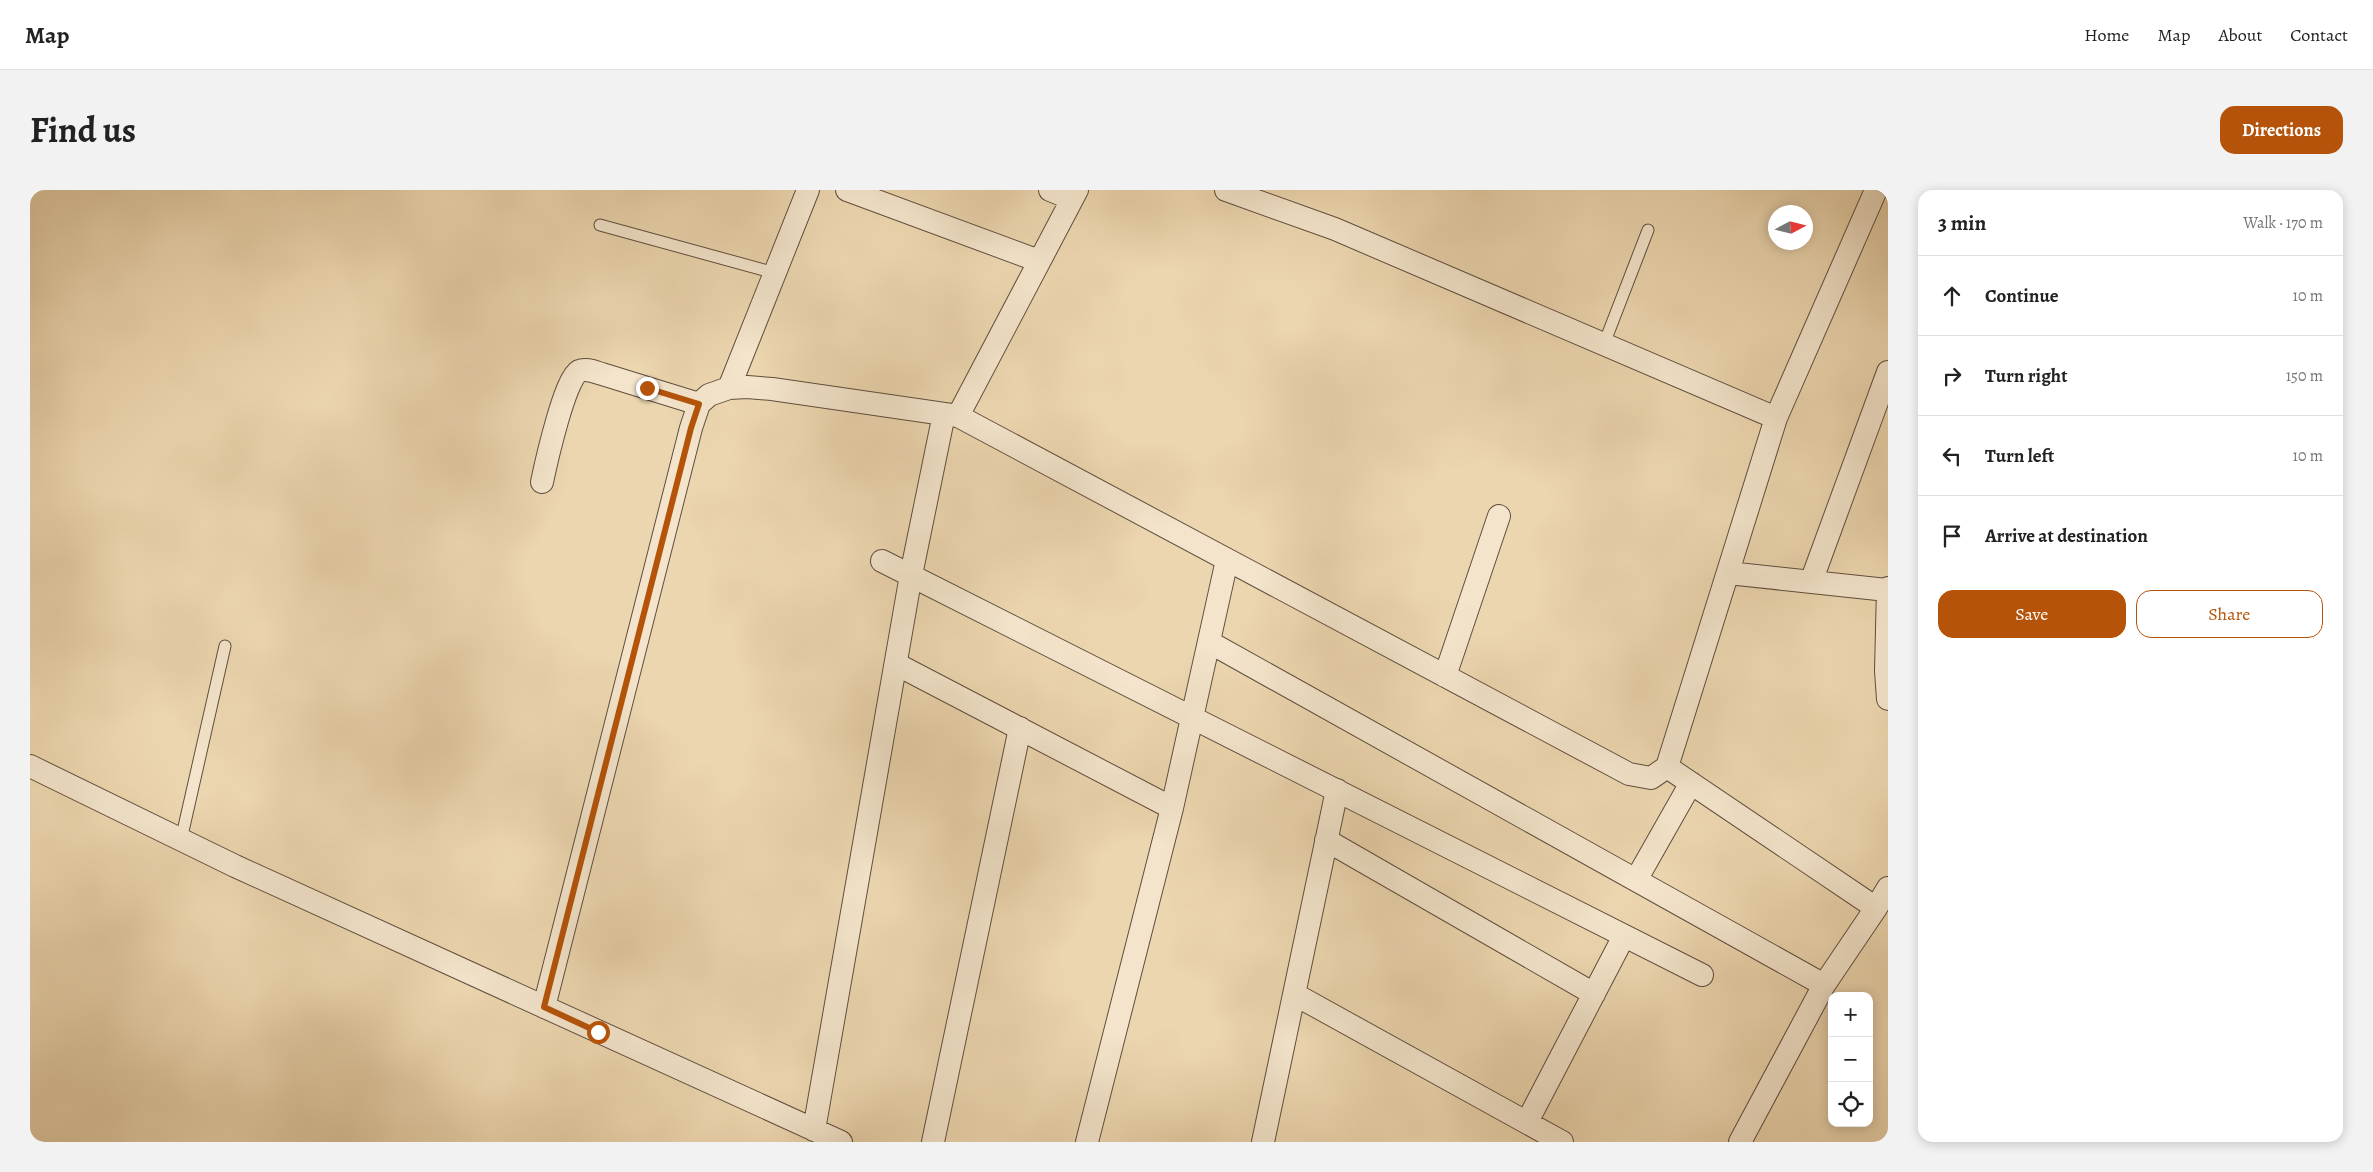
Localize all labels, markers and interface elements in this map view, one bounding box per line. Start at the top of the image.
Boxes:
text: Map [25,19,69,51]
text: Home [2084,23,2129,47]
text: Map [2157,23,2190,47]
text: About [2218,23,2262,47]
text: Contact [2290,23,2348,47]
text: Find us [30,106,136,154]
button: Directions [2220,106,2343,154]
north arrow [1768,205,1813,250]
text: 3 min [1938,209,1986,237]
text: Walk · 170 m [2243,212,2323,234]
icon: ahead [1938,282,1966,310]
text: Continue [1985,283,2059,309]
text: 10 m [2293,285,2323,307]
icon: right [1938,362,1966,390]
text: Turn right [1985,363,2067,389]
text: 150 m [2286,365,2323,387]
route end [636,377,659,400]
icon: left [1938,442,1966,470]
text: Turn left [1985,443,2054,469]
text: 10 m [2293,445,2323,467]
icon: arrive [1938,522,1966,550]
text: Arrive at destination [1985,523,2148,549]
button: Save [1938,590,2126,638]
button: Share [2136,590,2323,638]
map controls [1828,992,1873,1127]
button: + [1828,992,1873,1037]
route start [587,1021,610,1044]
button: − [1828,1037,1873,1082]
button: locate [1828,1082,1873,1127]

